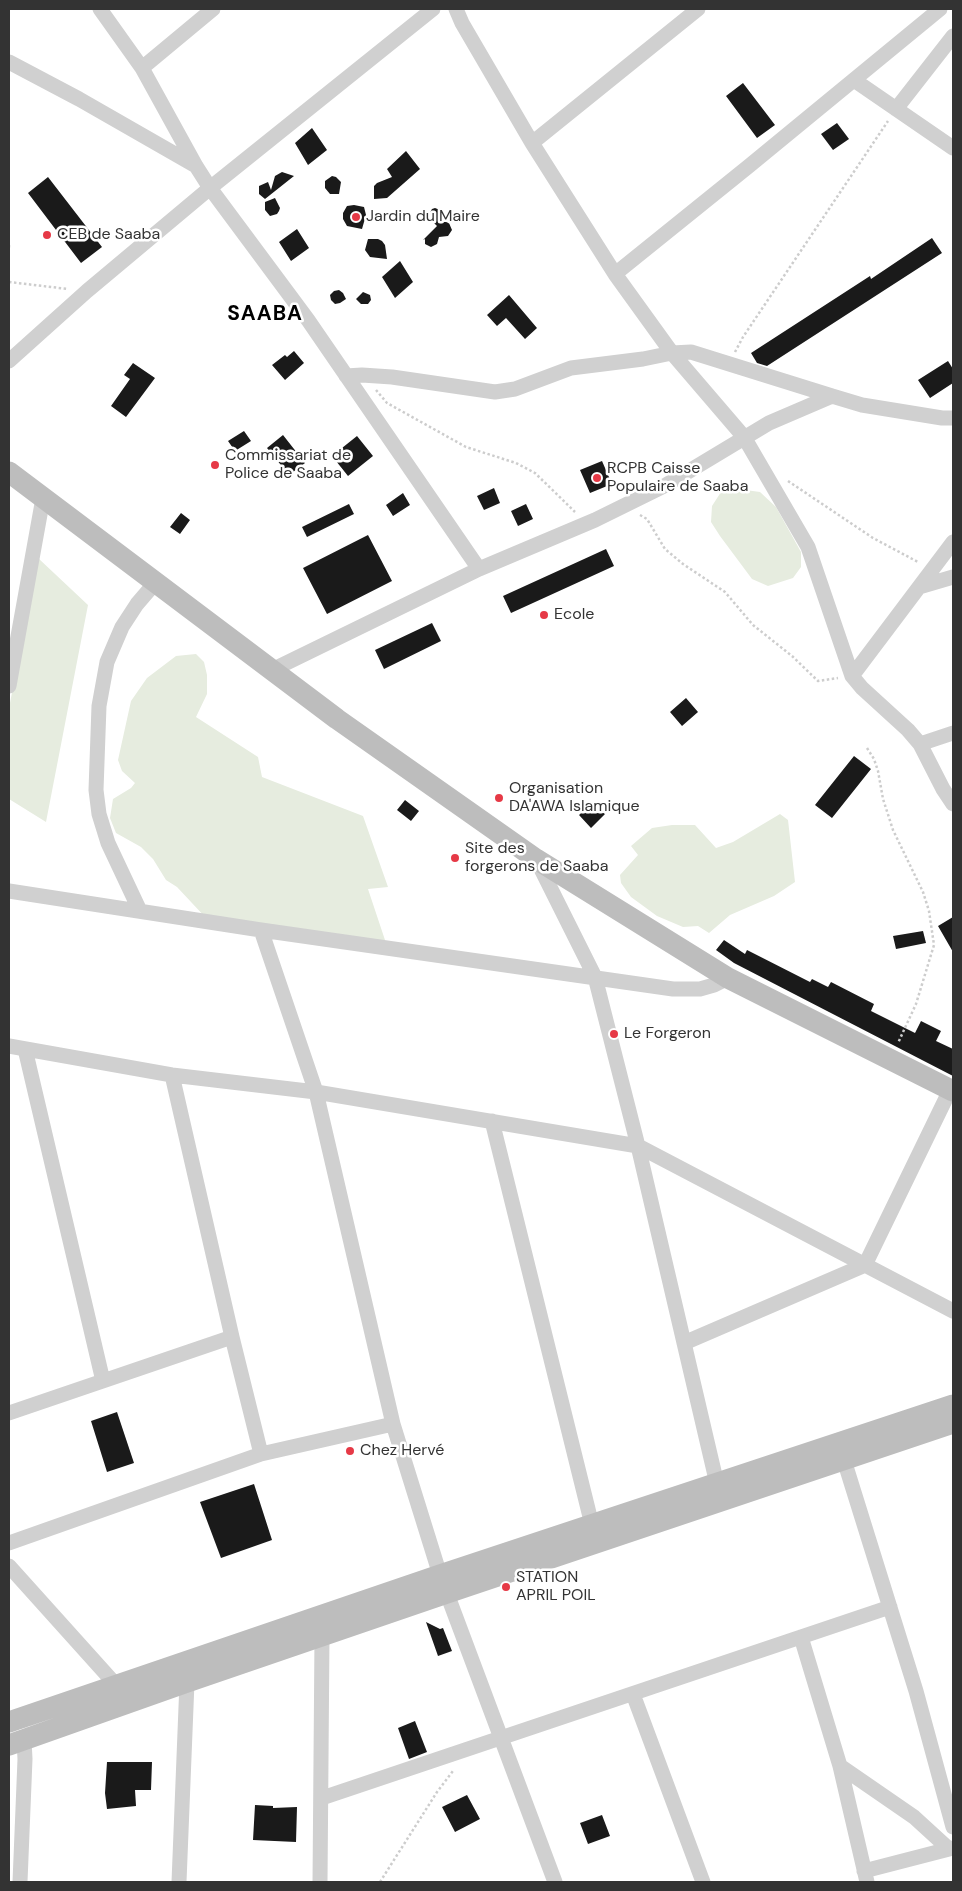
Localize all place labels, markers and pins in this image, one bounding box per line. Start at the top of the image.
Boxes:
place label: Jardin du Maire [366,207,480,227]
marker: Jardin du Maire [350,211,362,223]
place label: CEB de Saaba [57,225,160,245]
marker: CEB de Saaba [41,229,53,241]
place label: Commissariat de Police de Saaba [225,446,351,484]
marker: Commissariat de Police de Saaba [209,459,221,471]
place label: RCPB Caisse Populaire de Saaba [607,459,748,497]
marker: RCPB Caisse Populaire de Saaba [591,472,603,484]
place label: Ecole [554,605,594,625]
marker: Ecole [538,609,550,621]
place label: Organisation DA'AWA Islamique [509,779,640,817]
marker: Organisation DA'AWA Islamique [493,792,505,804]
place label: Site des forgerons de Saaba [465,839,608,877]
marker: Site des forgerons de Saaba [449,852,461,864]
place label: Le Forgeron [624,1024,711,1044]
marker: Le Forgeron [608,1028,620,1040]
place label: Chez Hervé [360,1441,444,1461]
marker: Chez Hervé [344,1445,356,1457]
place label: STATION APRIL POIL [516,1568,596,1606]
marker: STATION APRIL POIL [500,1581,512,1593]

